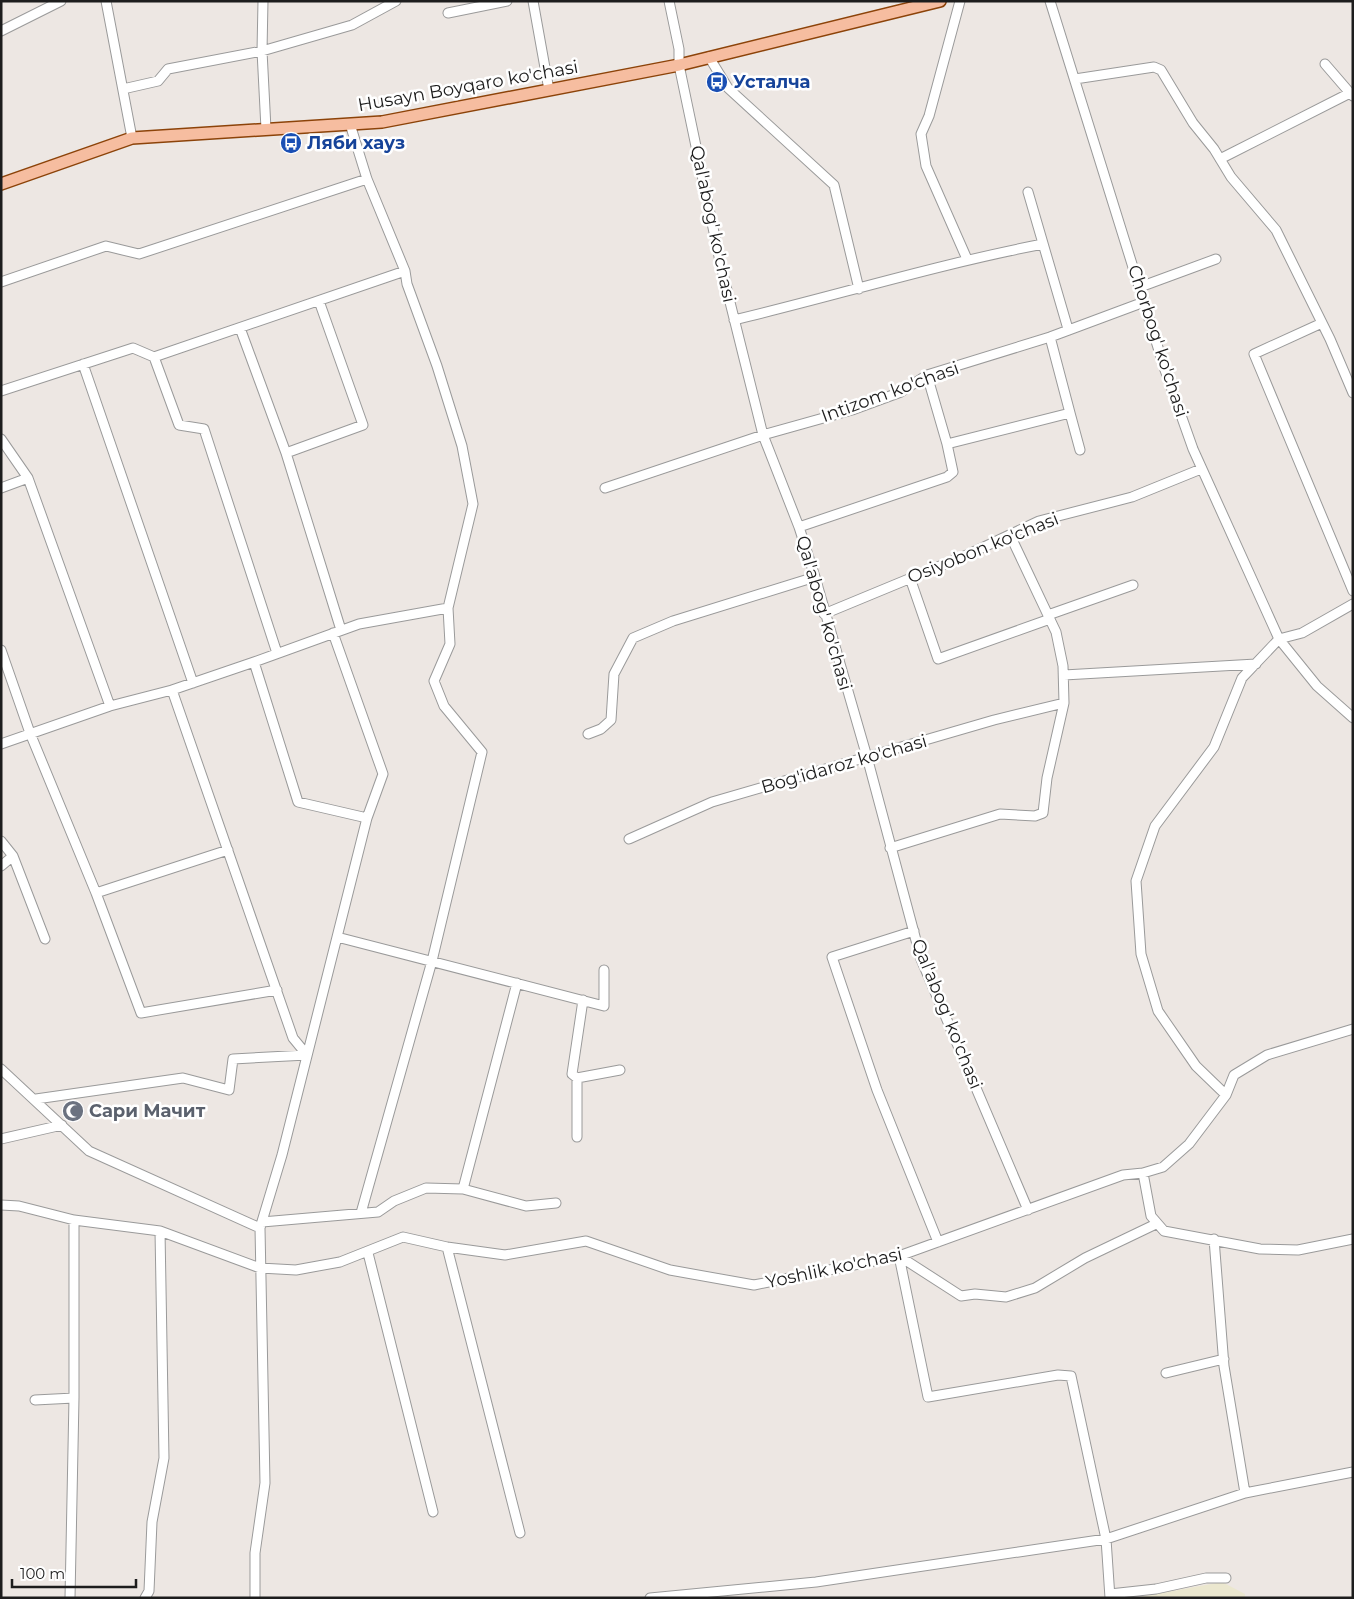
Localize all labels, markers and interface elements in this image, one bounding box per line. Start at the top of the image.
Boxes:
street label: Husayn Boyqaro ko'chasi [356,56,580,116]
bus stop icon: Усталча [705,70,729,94]
place label: Усталча [733,71,810,93]
bus stop icon: Ляби хауз [279,131,303,155]
place label: Ляби хауз [307,132,405,154]
street label: Qal'abog' ko'chasi [686,143,740,305]
street label: Сhorbog' ko'chasi [1123,262,1193,420]
street label: Intizom ko'chasi [818,357,962,427]
street label: Osiyobon ko'chasi [904,508,1062,588]
street label: Qal'abog' ko'chasi [791,533,857,693]
street label: Bog'idaroz ko'chasi [758,730,930,798]
street label: Qal'abog' ko'chasi [907,936,987,1092]
mosque icon: Сари Мачит [61,1099,85,1123]
place label: Сари Мачит [89,1100,206,1122]
street label: Yoshlik ko'chasi [764,1243,904,1293]
scale bar [12,1556,136,1588]
text: 100 m [20,1564,65,1583]

